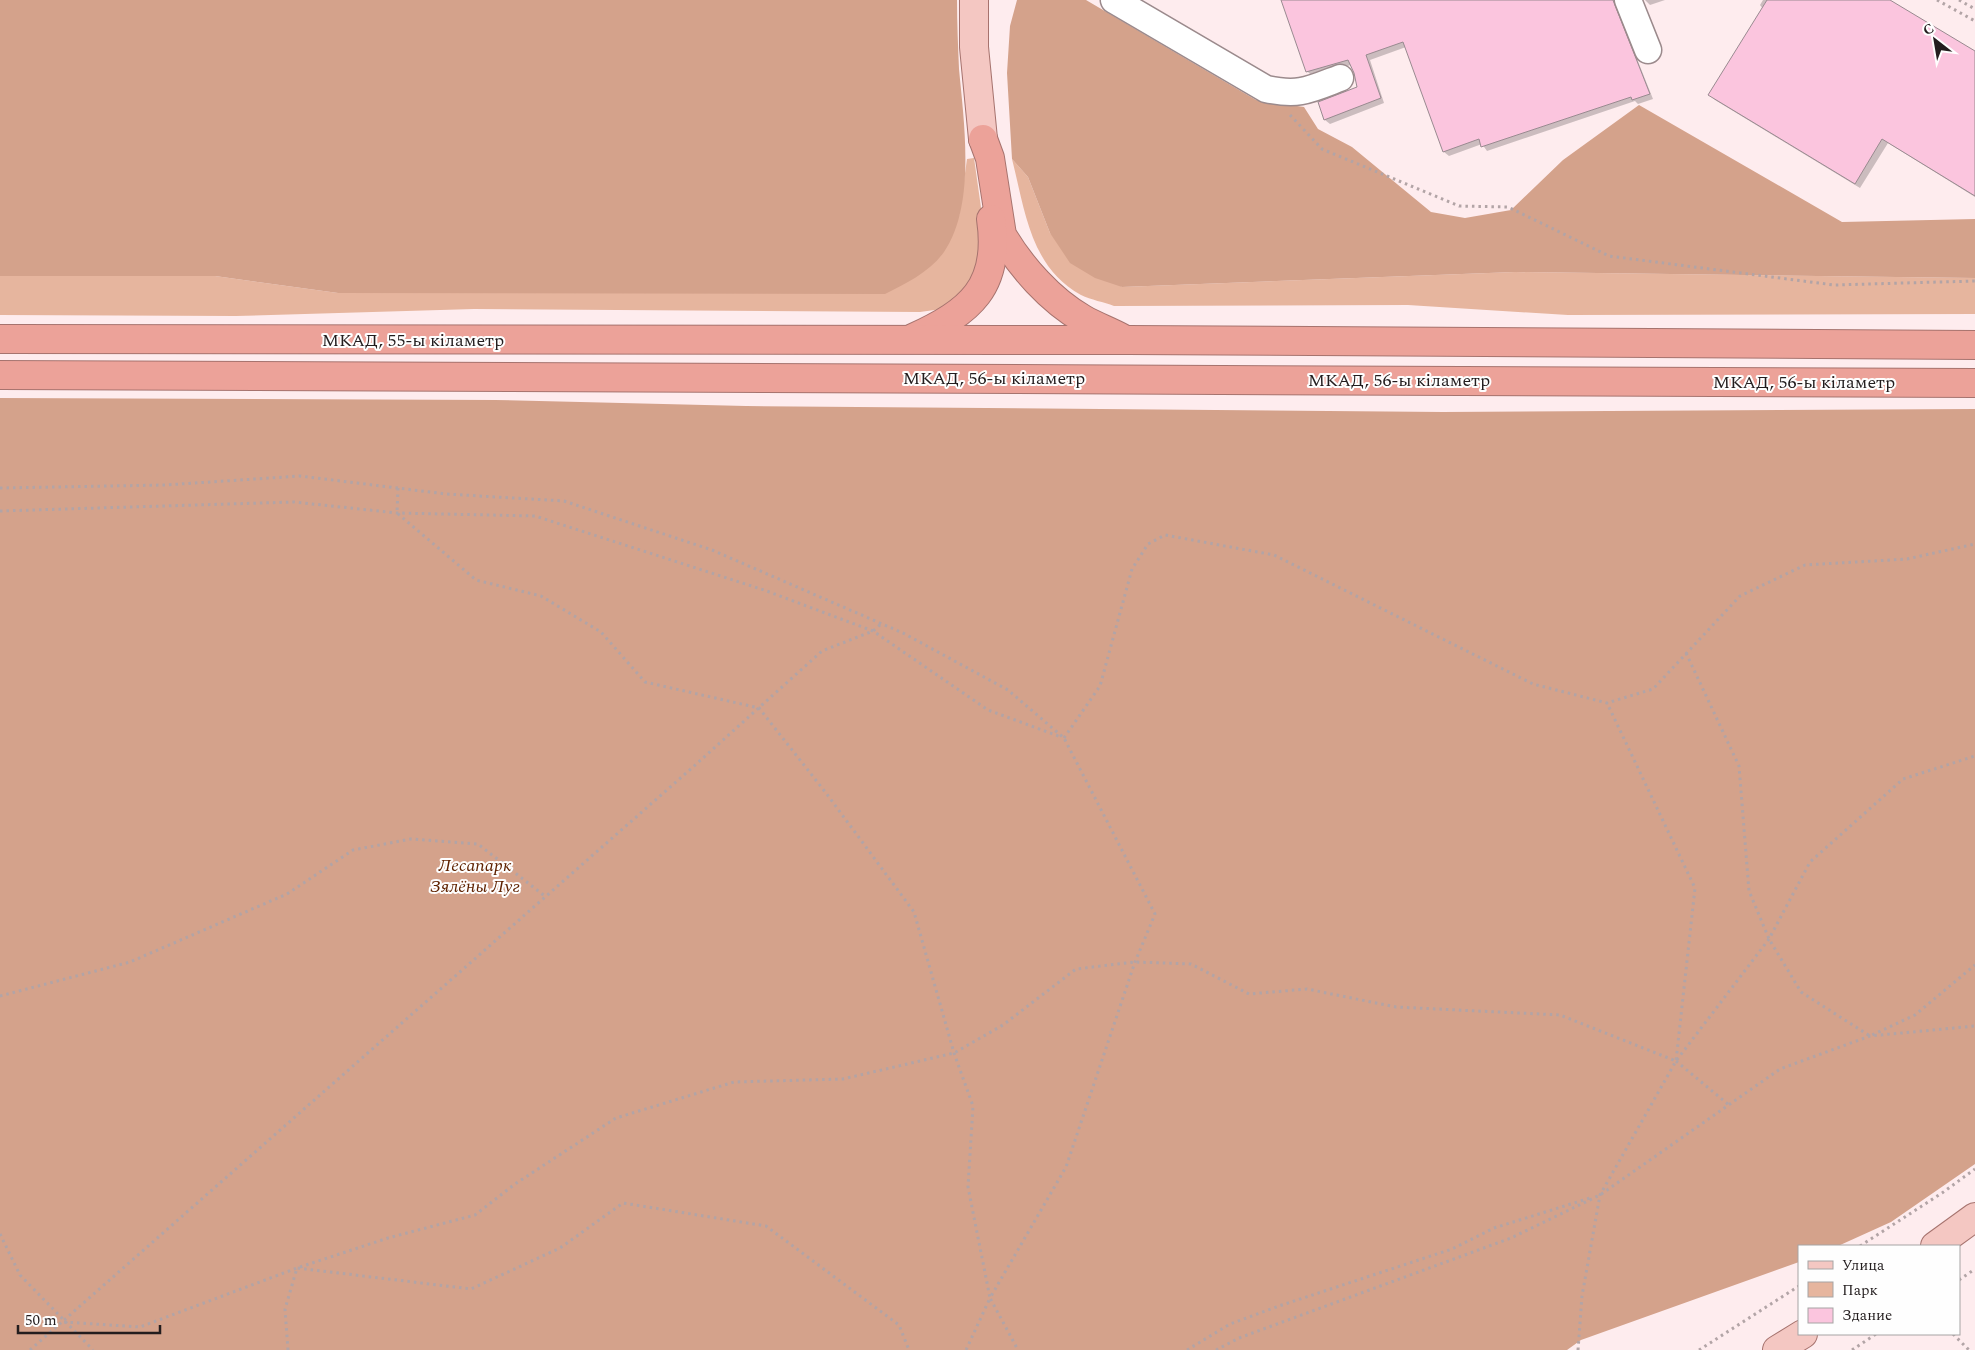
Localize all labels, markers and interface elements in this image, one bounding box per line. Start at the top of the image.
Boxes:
north arrow [1910,15,1960,65]
text: С [1919,18,1938,41]
street label: МКАД, 55-ы кіламетр [322,327,504,354]
street label: МКАД, 56-ы кіламетр [903,365,1085,392]
street label: МКАД, 56-ы кіламетр [1308,367,1490,394]
street label: МКАД, 56-ы кіламетр [1713,369,1895,396]
park label: Лесапарк Зялёны Луг [430,852,520,900]
legend [1798,1245,1960,1335]
text: Улица [1842,1254,1885,1277]
text: Парк [1842,1279,1878,1302]
scale bar [18,1302,160,1334]
text: Здание [1842,1304,1892,1327]
text: 50 m [25,1309,57,1332]

